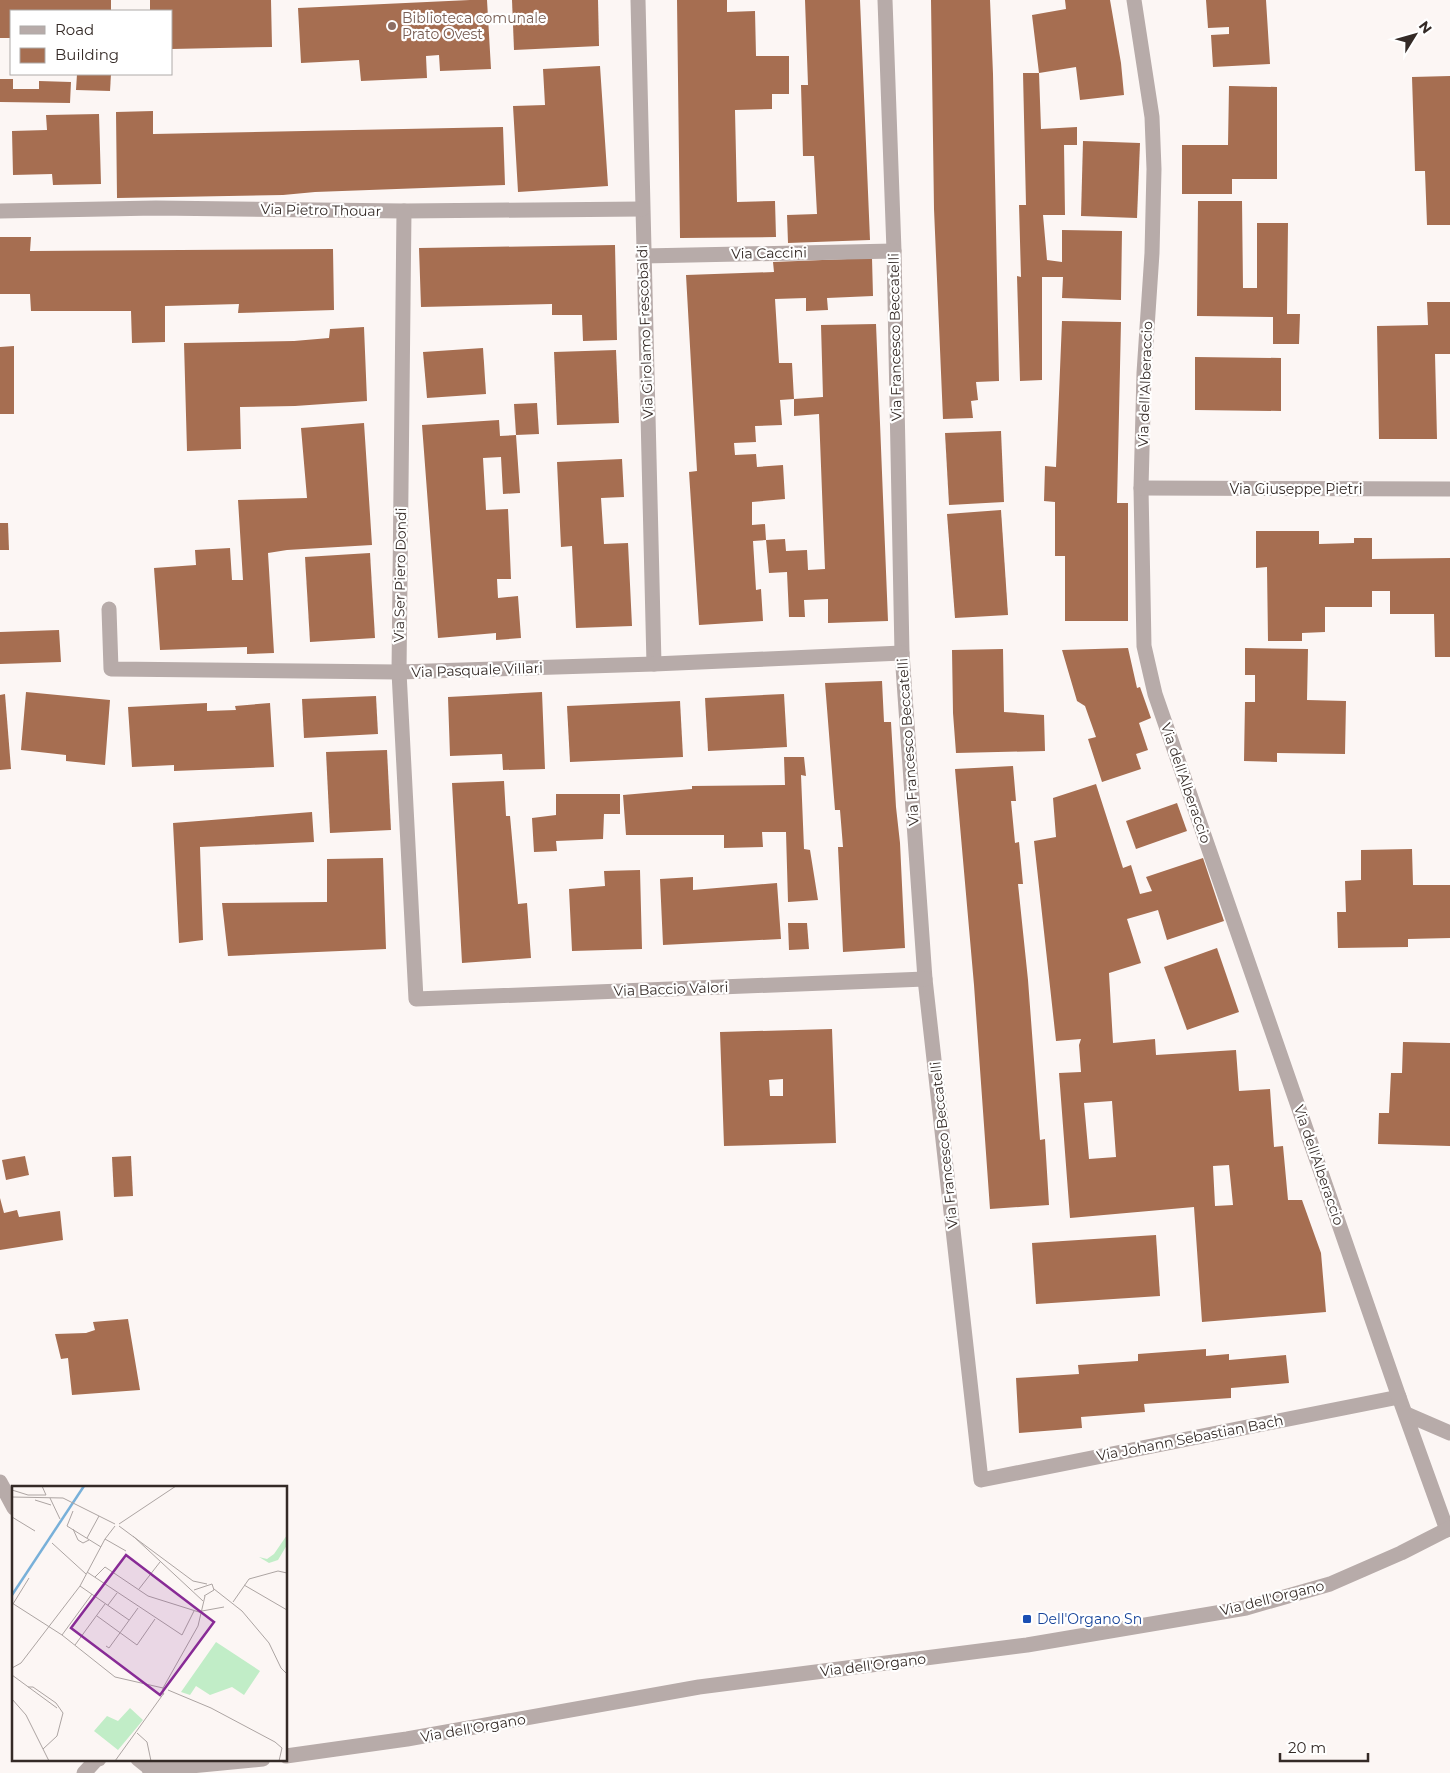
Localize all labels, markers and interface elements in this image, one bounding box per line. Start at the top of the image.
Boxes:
place label: Biblioteca comunale Prato Ovest [402,9,547,43]
legend [10,10,172,75]
north arrow [1390,10,1440,60]
text: N [1415,17,1436,37]
text: Road [55,20,94,39]
marker: Biblioteca comunale Prato Ovest [386,20,398,32]
text: Building [55,45,119,64]
street label: Via Pietro Thouar [261,200,382,220]
street label: Via Caccini [731,243,807,263]
street label: Via Girolamo Frescobaldi [633,245,657,419]
street label: Via Francesco Beccatelli [885,253,905,421]
street label: Via dell'Alberaccio [1134,320,1156,447]
street label: Via Giuseppe Pietri [1230,480,1362,498]
street label: Via Ser Piero Dondi [390,507,410,643]
street label: Via Francesco Beccatelli [893,658,923,826]
street label: Via Pasquale Villari [411,659,543,681]
street label: Via dell'Alberaccio [1157,720,1215,846]
street label: Via Baccio Valori [613,978,729,1000]
street label: Via Francesco Beccatelli [926,1060,962,1230]
street label: Via dell'Alberaccio [1290,1102,1348,1228]
street label: Via Johann Sebastian Bach [1095,1411,1285,1465]
inset map [12,1486,288,1760]
street label: Via dell'Organo [1218,1576,1326,1620]
place label: Dell'Organo Sn [1037,1610,1142,1628]
marker: Dell'Organo Sn [1021,1613,1033,1625]
street label: Via dell'Organo [819,1650,927,1680]
street label: Via dell'Organo [419,1710,527,1746]
scale bar [1280,1730,1368,1762]
text: 20 m [1288,1738,1326,1757]

